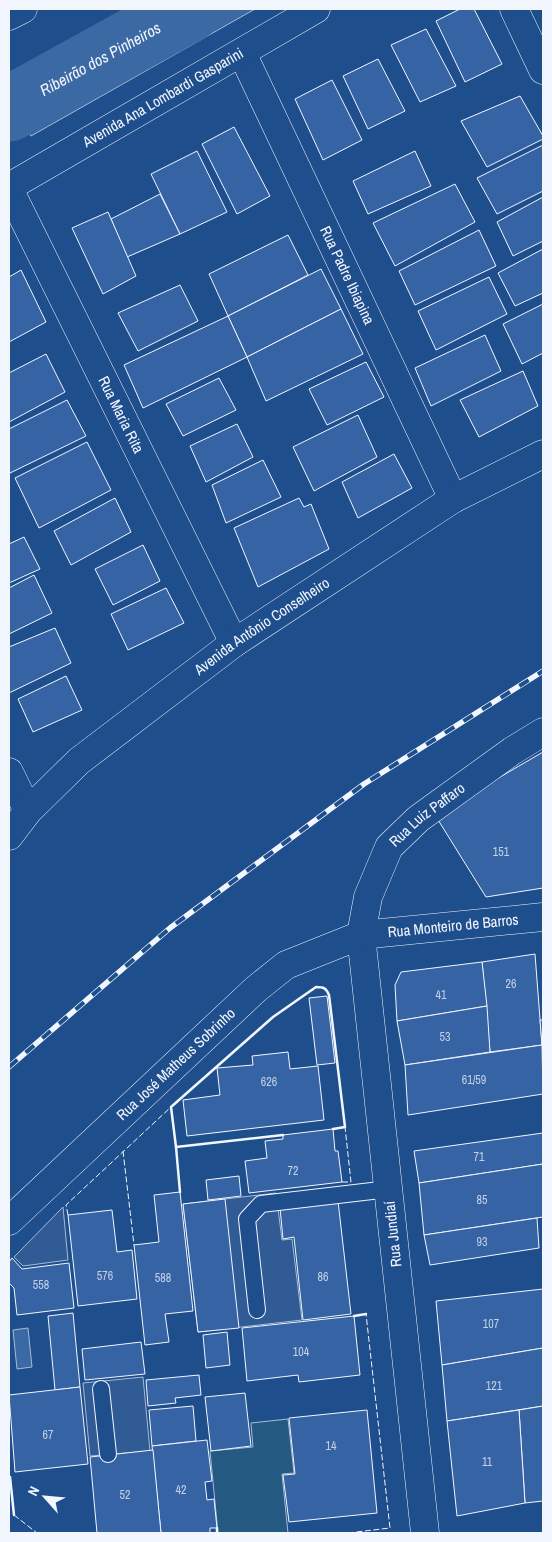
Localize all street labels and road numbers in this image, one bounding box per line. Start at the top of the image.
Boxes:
street label: Avenida Ana Lombardi Gasparini [78,42,247,153]
street label: Rua Padre Ibiapina [315,222,380,328]
street label: Rua Maria Rita [93,373,149,457]
street label: Avenida Antônio Conselheiro [189,572,333,680]
street label: Rua Luiz Paffaro [384,777,469,851]
street label: Rua Monteiro de Barros [387,908,519,942]
street label: Rua José Matheus Sobrinho [112,1003,240,1125]
street label: Rua Jundiaí [379,1199,406,1268]

